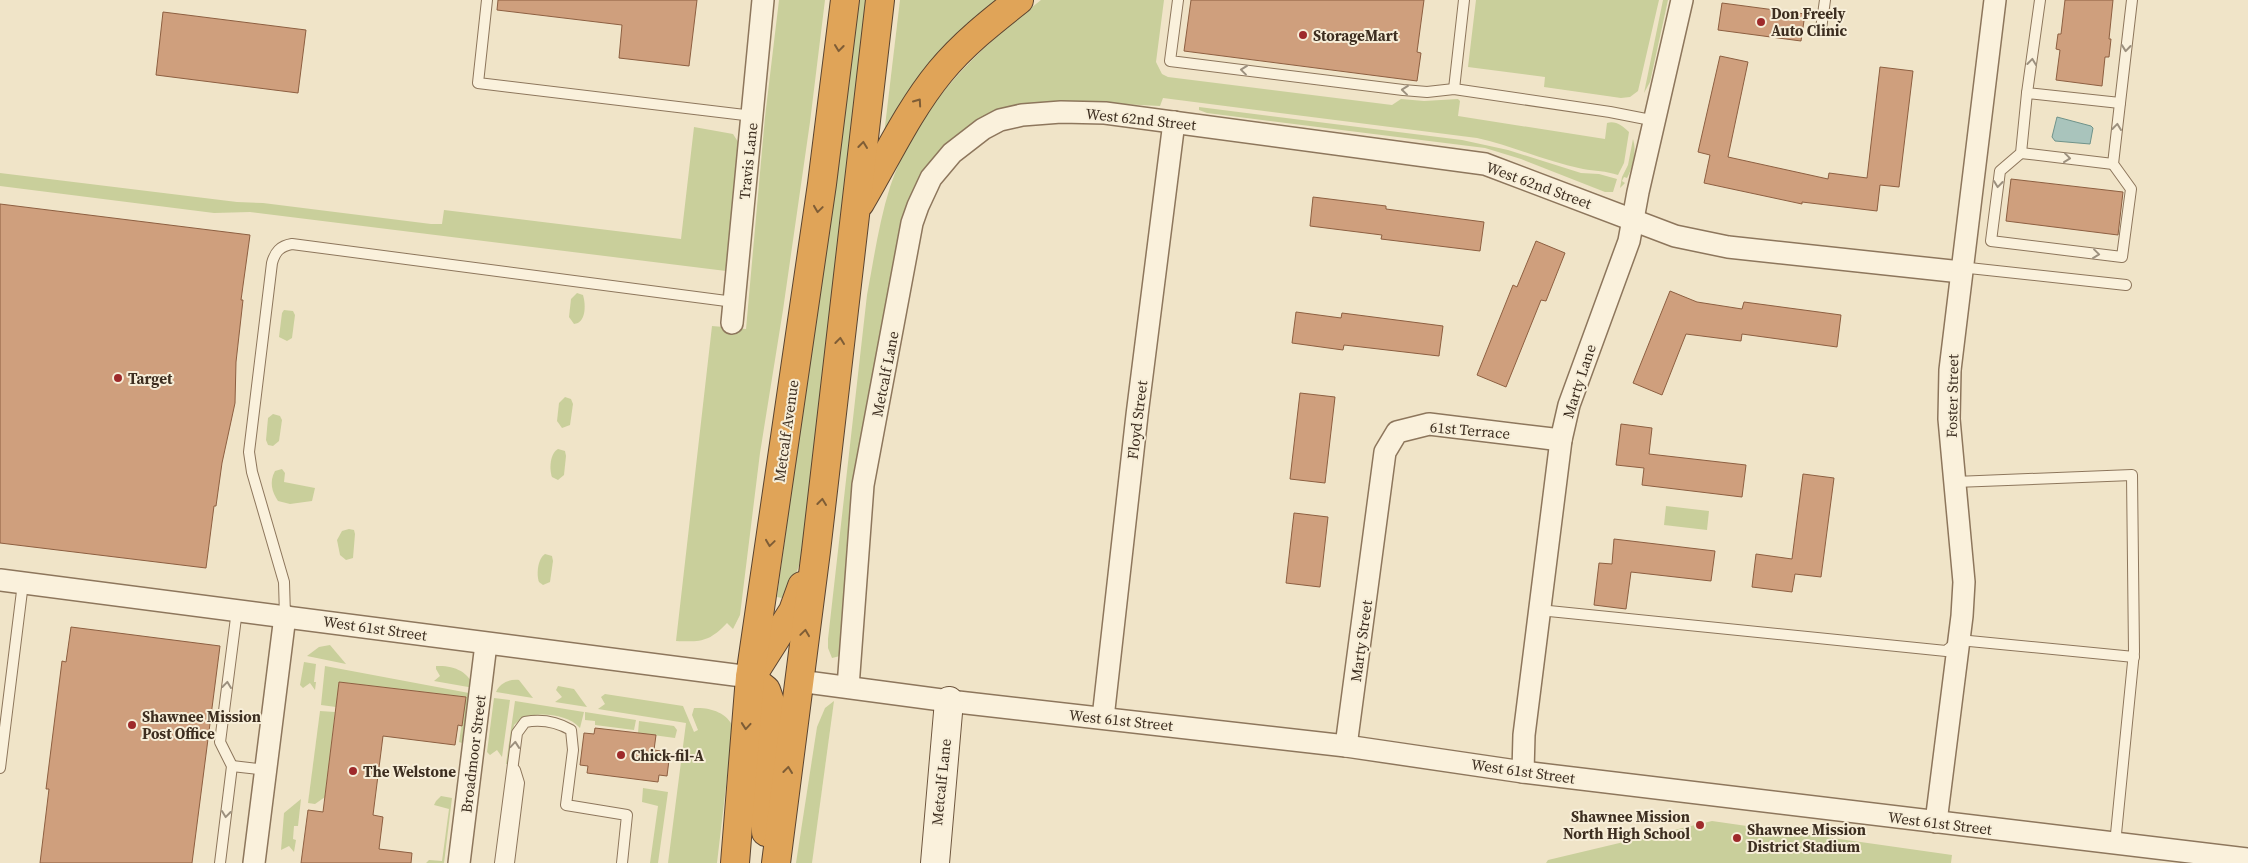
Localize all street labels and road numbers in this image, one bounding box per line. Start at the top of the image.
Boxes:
street label: West 62nd Street [1085,103,1197,135]
street label: Travis Lane [734,121,763,201]
street label: West 62nd Street [1483,156,1595,214]
street label: Metcalf Lane [866,329,904,419]
street label: Marty Lane [1557,341,1601,421]
street label: Foster Street [1941,354,1963,438]
street label: Metcalf Avenue [768,378,804,484]
street label: Floyd Street [1122,379,1152,461]
street label: 61st Terrace [1429,416,1511,444]
street label: Marty Street [1345,599,1377,683]
street label: West 61st Street [322,610,428,646]
street label: Broadmoor Street [455,694,491,814]
street label: West 61st Street [1068,704,1174,736]
street label: Metcalf Lane [926,737,956,826]
street label: West 61st Street [1470,753,1576,789]
street label: West 61st Street [1887,806,1993,840]

